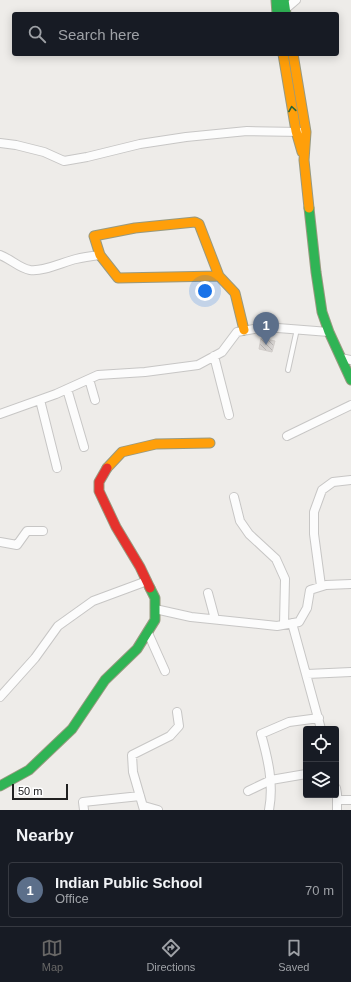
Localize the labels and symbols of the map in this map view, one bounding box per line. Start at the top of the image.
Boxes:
one-way arrow [288,105,297,112]
your location [195,281,215,301]
pin: 1 [253,312,279,345]
scale bar [12,782,68,801]

